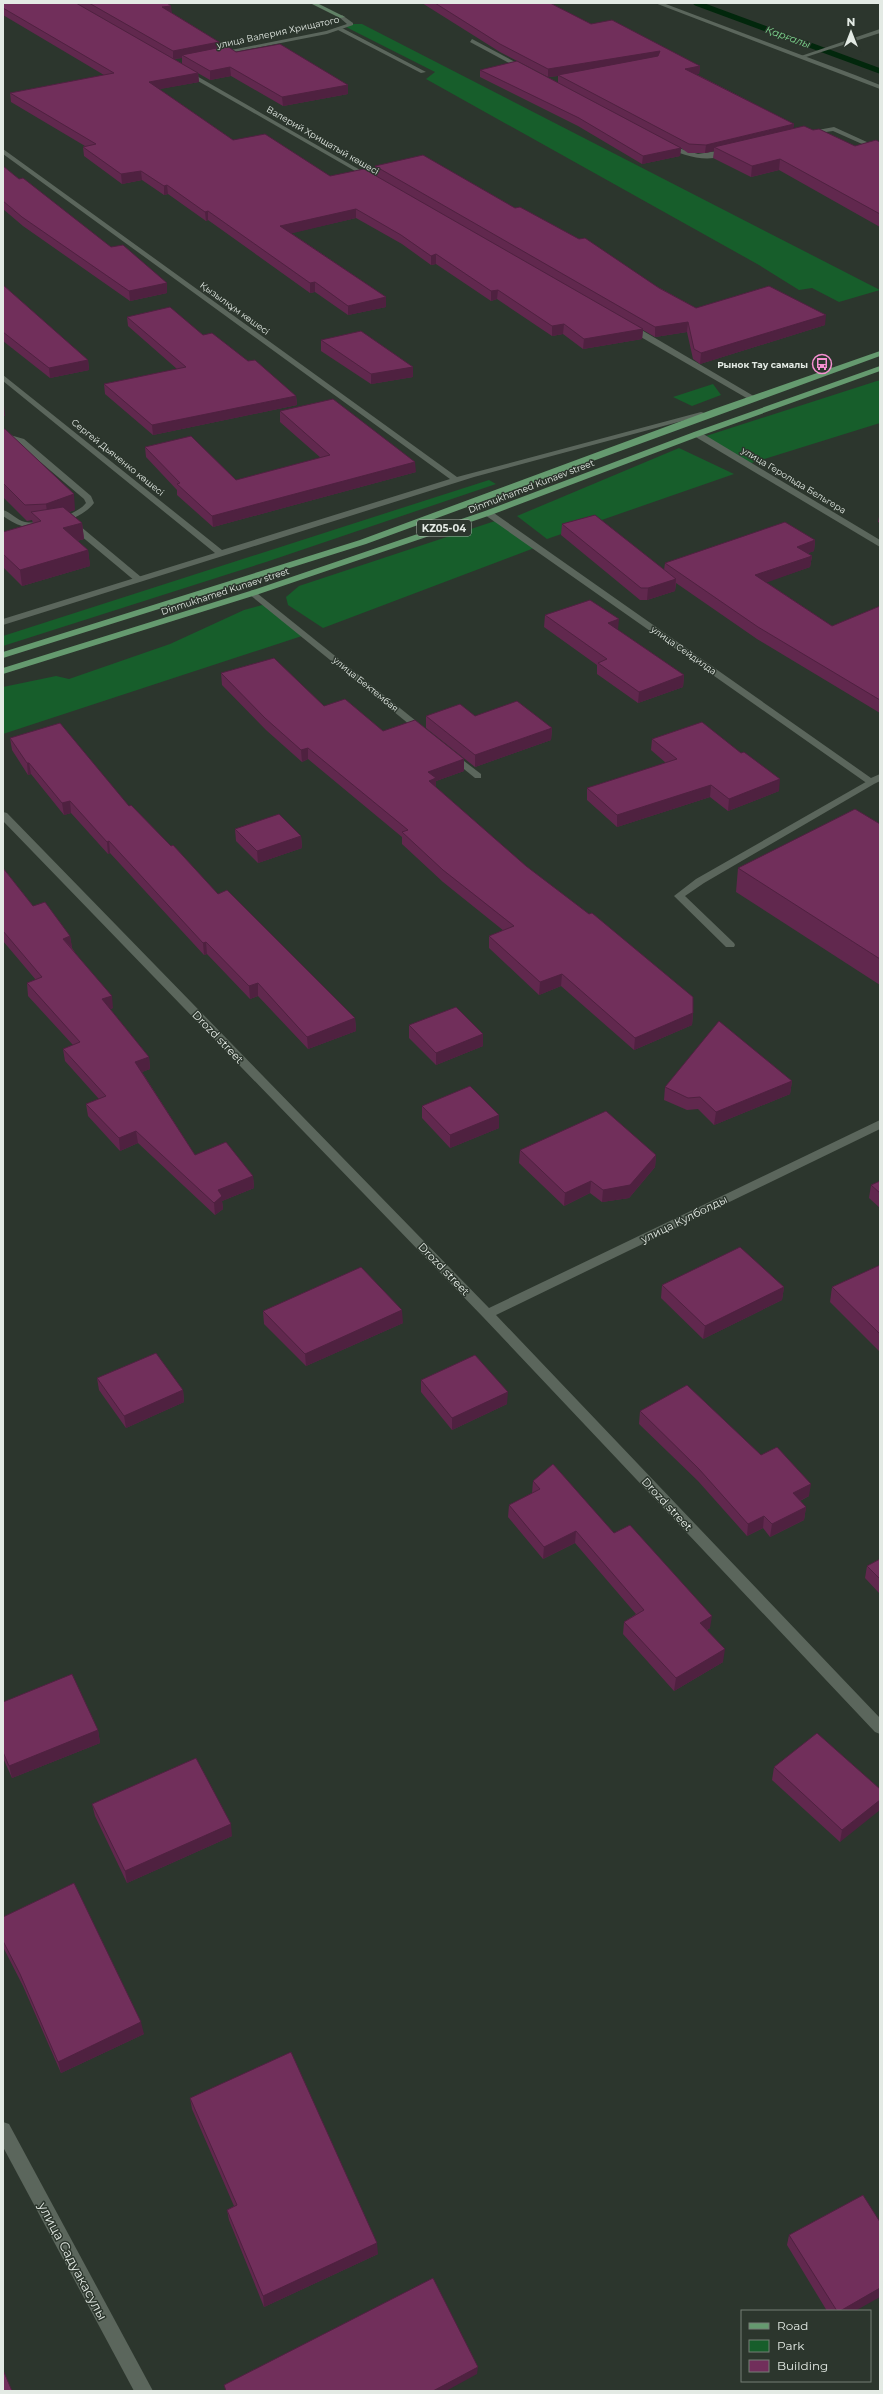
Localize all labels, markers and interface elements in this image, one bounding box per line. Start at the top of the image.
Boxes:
north arrow [831,12,871,52]
street label: улица Валерия Хрищатого [215,14,341,51]
text: N [847,15,855,29]
water label: Қарғалы [764,23,812,51]
street label: Валерий Хрищатый көшесі [265,103,381,177]
street label: Қызылқұм көшесі [198,279,272,337]
bus stop icon: Рынок Тау самалы [811,353,833,375]
place label: Рынок Тау самалы [717,359,808,370]
street label: Сергей Дьяченко көшесі [70,416,166,498]
street label: улица Герольда Бельгера [739,444,848,516]
street label: Dinmukhamed Kunaev street [466,457,596,515]
road number: KZ05-04 [417,520,471,536]
street label: Dinmukhamed Kunaev street [160,565,291,617]
street label: улица Сейдилда [648,623,719,677]
street label: улица Бектембая [330,654,401,714]
street label: Drozd street [189,1008,247,1067]
street label: улица Кулболды [638,1192,730,1246]
street label: Drozd street [415,1240,473,1299]
street label: Drozd street [639,1474,696,1534]
street label: улица Садуакасулы [35,2198,111,2323]
legend [741,2310,871,2382]
text: Road [777,2318,808,2333]
text: Park [777,2338,805,2353]
text: Building [777,2358,828,2373]

